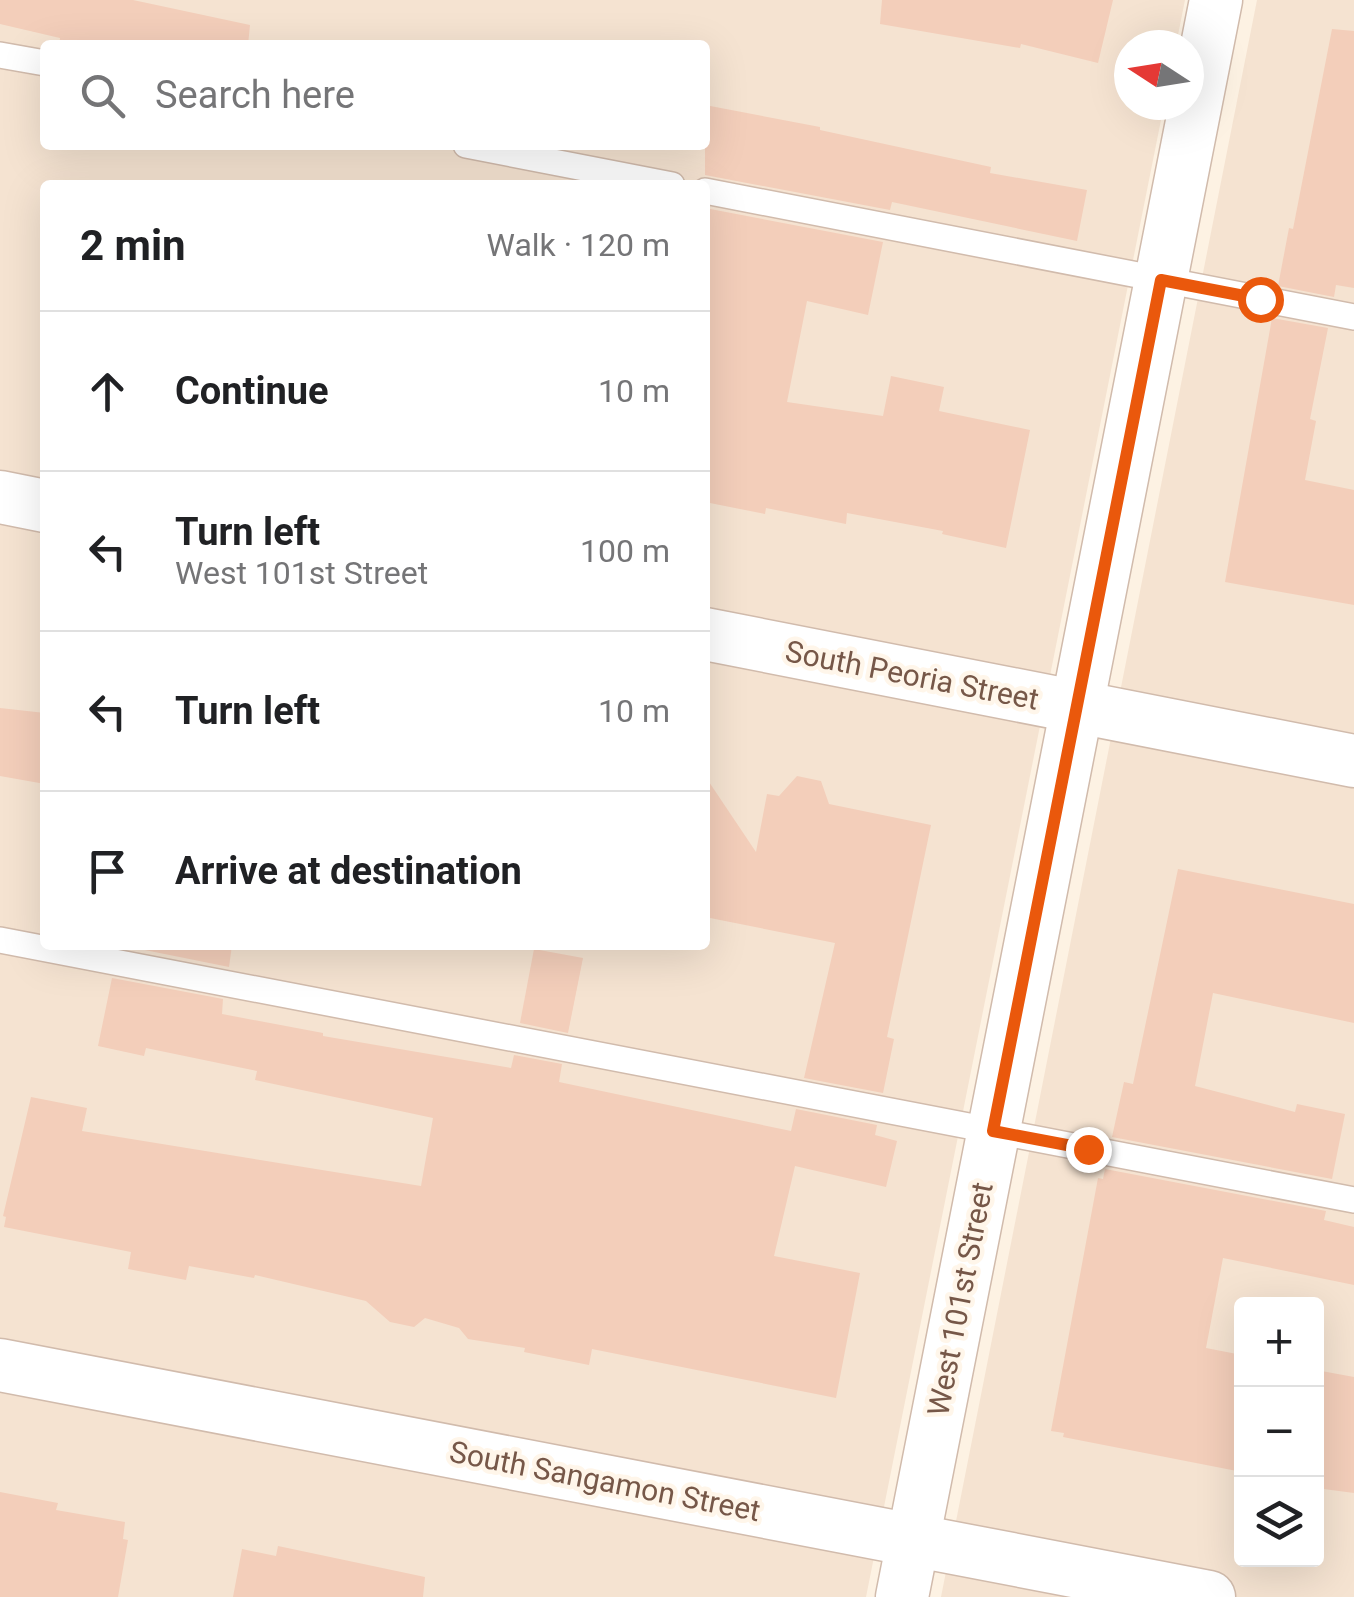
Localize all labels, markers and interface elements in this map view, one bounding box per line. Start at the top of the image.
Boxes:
north arrow [1114,30,1204,120]
search box [40,40,710,150]
icon: search [75,68,130,123]
text: Search here [155,73,355,117]
text: 2 min [80,221,186,270]
text: Walk · 120 m [487,226,670,264]
route start [1238,277,1284,323]
icon: ahead [80,364,135,419]
text: Continue [175,369,329,413]
text: 10 m [598,372,670,410]
text: Turn left [175,510,320,554]
icon: left [80,524,135,579]
text: 100 m [580,532,670,570]
text: West 101st Street [175,554,428,592]
street label: South Peoria Street [782,633,1042,717]
icon: left [80,684,135,739]
text: Turn left [175,689,320,733]
text: 10 m [598,692,670,730]
icon: arrive [80,844,135,899]
text: Arrive at destination [175,849,522,893]
route end [1066,1127,1112,1173]
street label: West 101st Street [920,1179,1000,1419]
map controls [1234,1297,1324,1567]
button: + [1234,1297,1324,1387]
button: − [1234,1387,1324,1477]
street label: South Sangamon Street [447,1434,763,1528]
button: layers [1234,1477,1324,1567]

